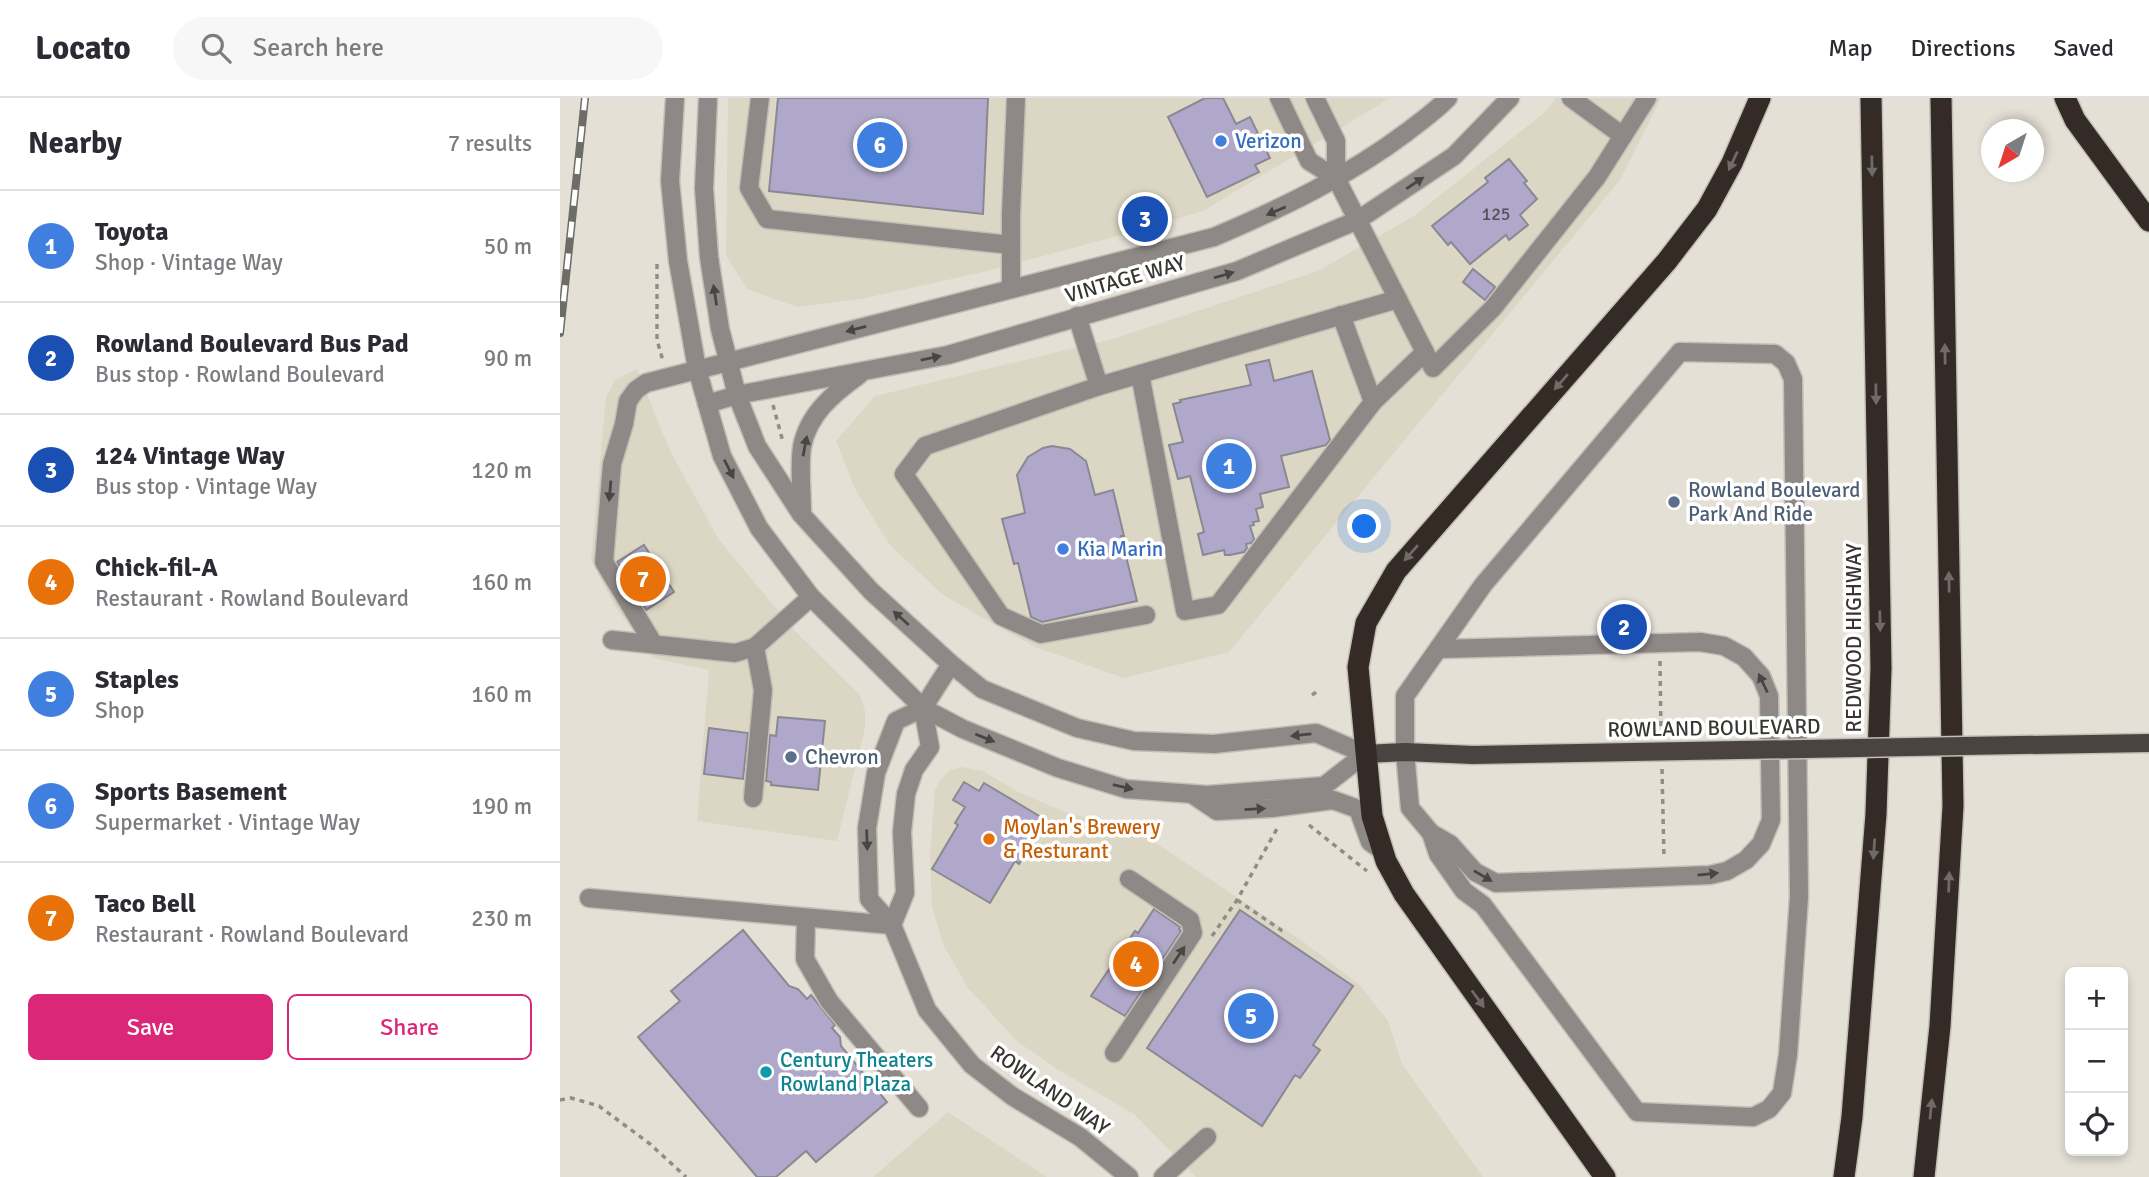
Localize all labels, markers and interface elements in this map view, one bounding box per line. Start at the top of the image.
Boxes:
search box [173,17,663,80]
text: Locato [35,28,131,69]
icon: search [197,29,235,67]
text: Search here [253,32,384,64]
text: Map [1828,33,1873,63]
text: Directions [1911,33,2016,63]
text: Saved [2054,33,2114,63]
pin: 6 [857,119,903,171]
north arrow [1981,119,2044,182]
text: Nearby [28,125,122,162]
place label: Verizon [1235,128,1302,154]
text: 7 results [448,129,532,158]
marker: Verizon [1213,133,1229,149]
one-way arrow [1727,151,1738,171]
one-way arrow [1866,155,1878,177]
one-way arrow [1405,176,1424,189]
pin: 3 [1122,193,1168,245]
house number: 125 [1481,203,1511,225]
one-way arrow [1265,205,1286,216]
text: Toyota [95,216,169,248]
text: 1 [45,232,57,261]
text: 50 m [484,232,532,261]
text: Shop · Vintage Way [95,248,283,277]
street label: VINTAGE WAY [1062,249,1188,309]
one-way arrow [1213,269,1235,280]
one-way arrow [709,284,720,306]
one-way arrow [845,324,867,335]
text: Rowland Boulevard Bus Pad [95,328,409,360]
one-way arrow [1940,343,1951,365]
text: 2 [45,344,57,373]
text: 90 m [484,344,532,373]
one-way arrow [921,352,943,363]
text: Bus stop · Rowland Boulevard [95,360,385,389]
one-way arrow [1554,373,1570,390]
one-way arrow [1870,383,1882,405]
one-way arrow [799,435,810,457]
text: 124 Vintage Way [95,440,285,472]
pin: 1 [1206,440,1252,492]
text: 3 [45,456,57,485]
text: 120 m [471,456,532,485]
one-way arrow [723,459,734,479]
text: Bus stop · Vintage Way [95,472,317,501]
place label: Rowland Boulevard Park And Ride [1688,477,1860,527]
one-way arrow [604,480,615,502]
marker: Rowland Boulevard Park And Ride [1666,494,1682,510]
your location [1347,509,1381,543]
place label: Kia Marin [1077,536,1163,562]
marker: Kia Marin [1055,541,1071,557]
street label: REDWOOD HIGHWAY [1841,543,1867,733]
one-way arrow [1404,544,1420,561]
text: Chick-fil-A [95,552,218,584]
pin: 7 [620,553,666,605]
text: 4 [45,568,57,597]
text: 160 m [471,568,532,597]
one-way arrow [1943,570,1955,592]
text: Restaurant · Rowland Boulevard [95,584,409,613]
pin: 2 [1601,601,1647,653]
one-way arrow [1874,610,1886,632]
one-way arrow [892,611,909,626]
text: Staples [95,664,179,696]
one-way arrow [1757,673,1769,693]
text: 5 [45,680,57,709]
text: 160 m [471,680,532,709]
text: Shop [95,696,144,725]
street label: ROWLAND BOULEVARD [1607,713,1821,743]
one-way arrow [1289,730,1311,741]
one-way arrow [974,733,995,744]
place label: Chevron [805,744,879,770]
marker: Chevron [783,749,799,765]
text: Sports Basement [95,776,287,808]
one-way arrow [1112,782,1134,793]
text: 6 [45,792,57,821]
text: 190 m [471,792,532,821]
one-way arrow [1244,804,1266,815]
text: Supermarket · Vintage Way [95,808,360,837]
place label: Moylan's Brewery & Resturant [1003,814,1160,864]
one-way arrow [862,829,873,851]
marker: Moylan's Brewery & Resturant [981,831,997,847]
one-way arrow [1868,838,1879,860]
one-way arrow [1697,868,1719,879]
one-way arrow [1473,870,1492,882]
one-way arrow [1943,871,1954,893]
text: Taco Bell [95,888,196,920]
text: 7 [45,904,57,933]
text: 230 m [471,904,532,933]
text: Restaurant · Rowland Boulevard [95,920,409,949]
pin: 4 [1113,938,1159,990]
one-way arrow [1172,945,1185,965]
map controls [2065,967,2128,1156]
button: + [2065,967,2128,1030]
pin: 5 [1228,990,1274,1042]
one-way arrow [1471,990,1485,1008]
button: Save [28,994,273,1060]
button: Share [287,994,532,1060]
button: − [2065,1030,2128,1093]
street label: ROWLAND WAY [985,1039,1115,1141]
place label: Century Theaters Rowland Plaza [780,1047,933,1097]
marker: Century Theaters Rowland Plaza [758,1064,774,1080]
button: locate [2065,1093,2128,1156]
one-way arrow [1926,1098,1937,1120]

